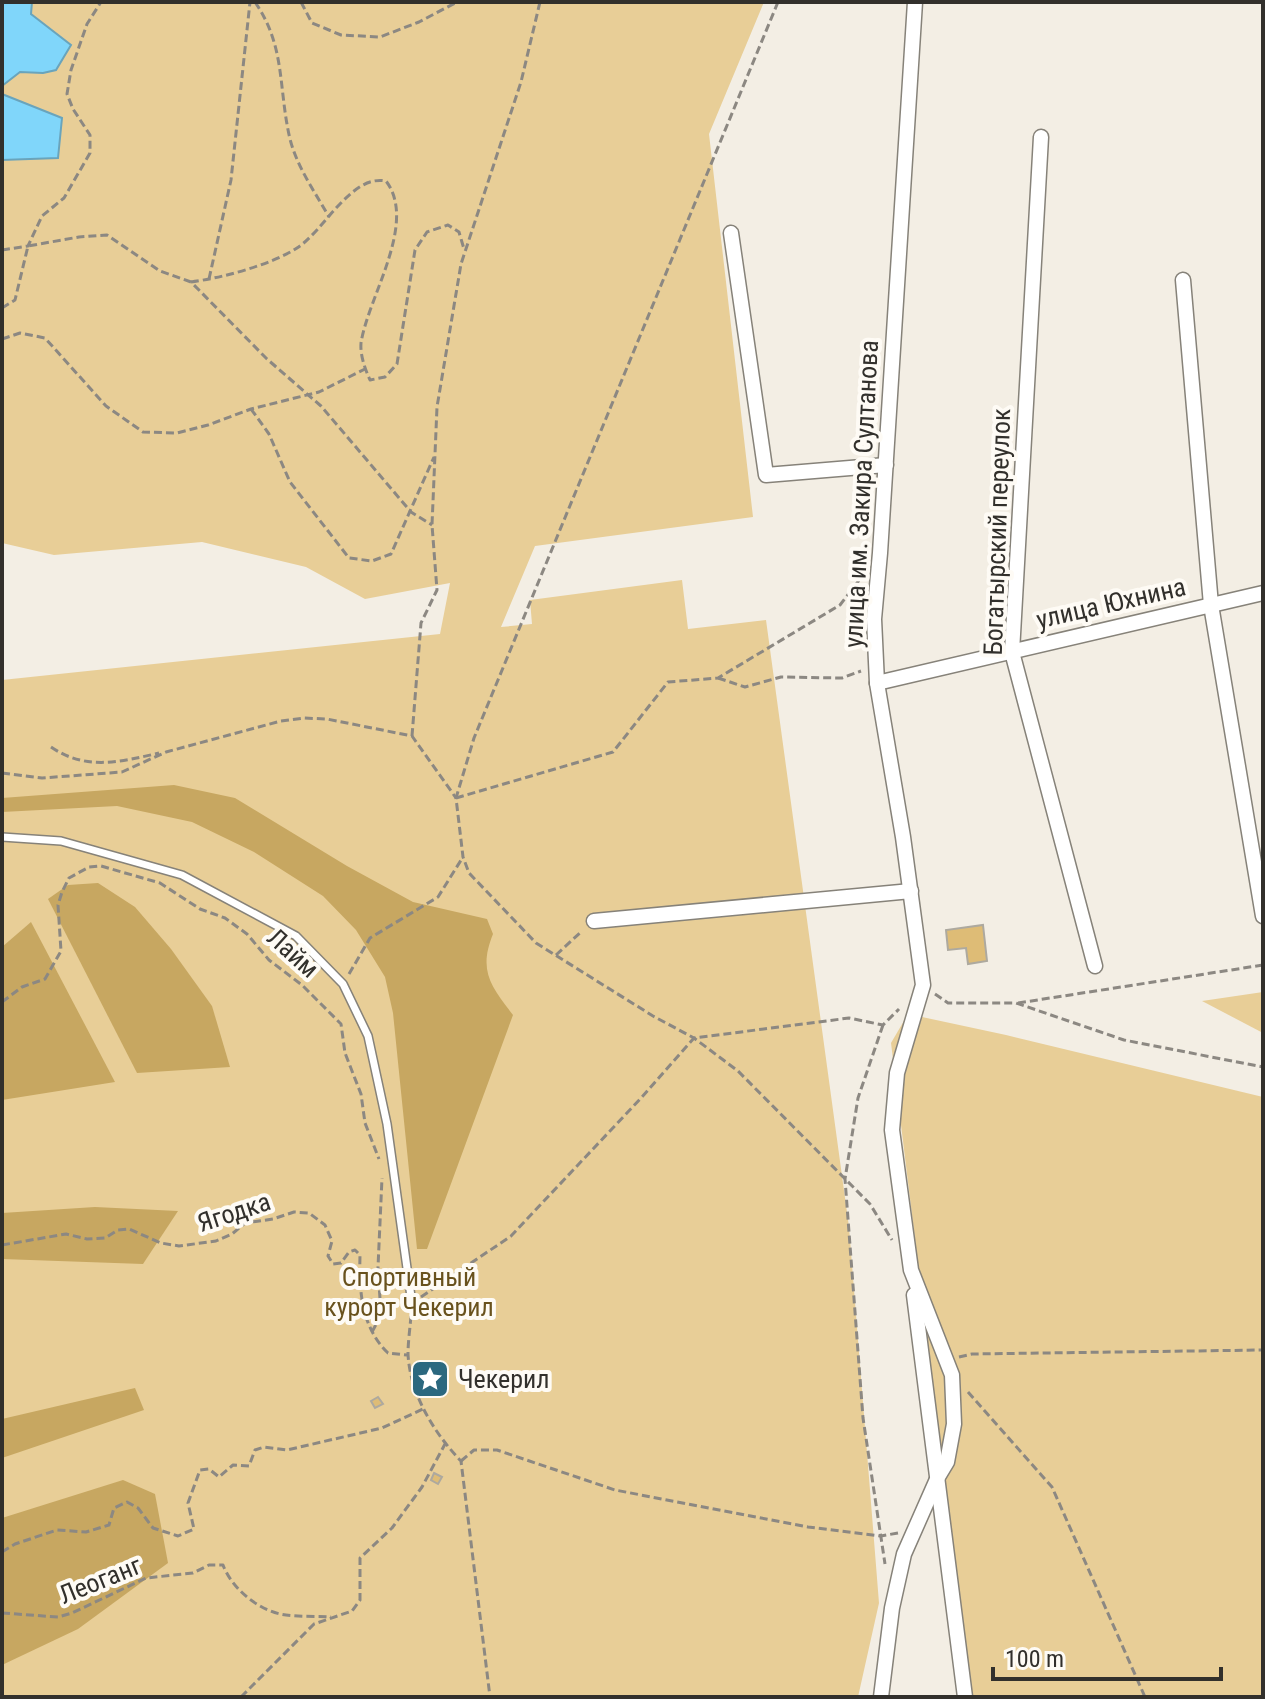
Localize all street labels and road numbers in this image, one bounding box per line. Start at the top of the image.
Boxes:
street label: улица им. Закира Султанова [838,339,884,649]
street label: Богатырский переулок [978,407,1016,656]
street label: улица Юхнина [1033,571,1189,635]
street label: Лайм [261,922,325,984]
street label: Ягодка [194,1186,274,1238]
street label: Леоганг [54,1550,146,1610]

